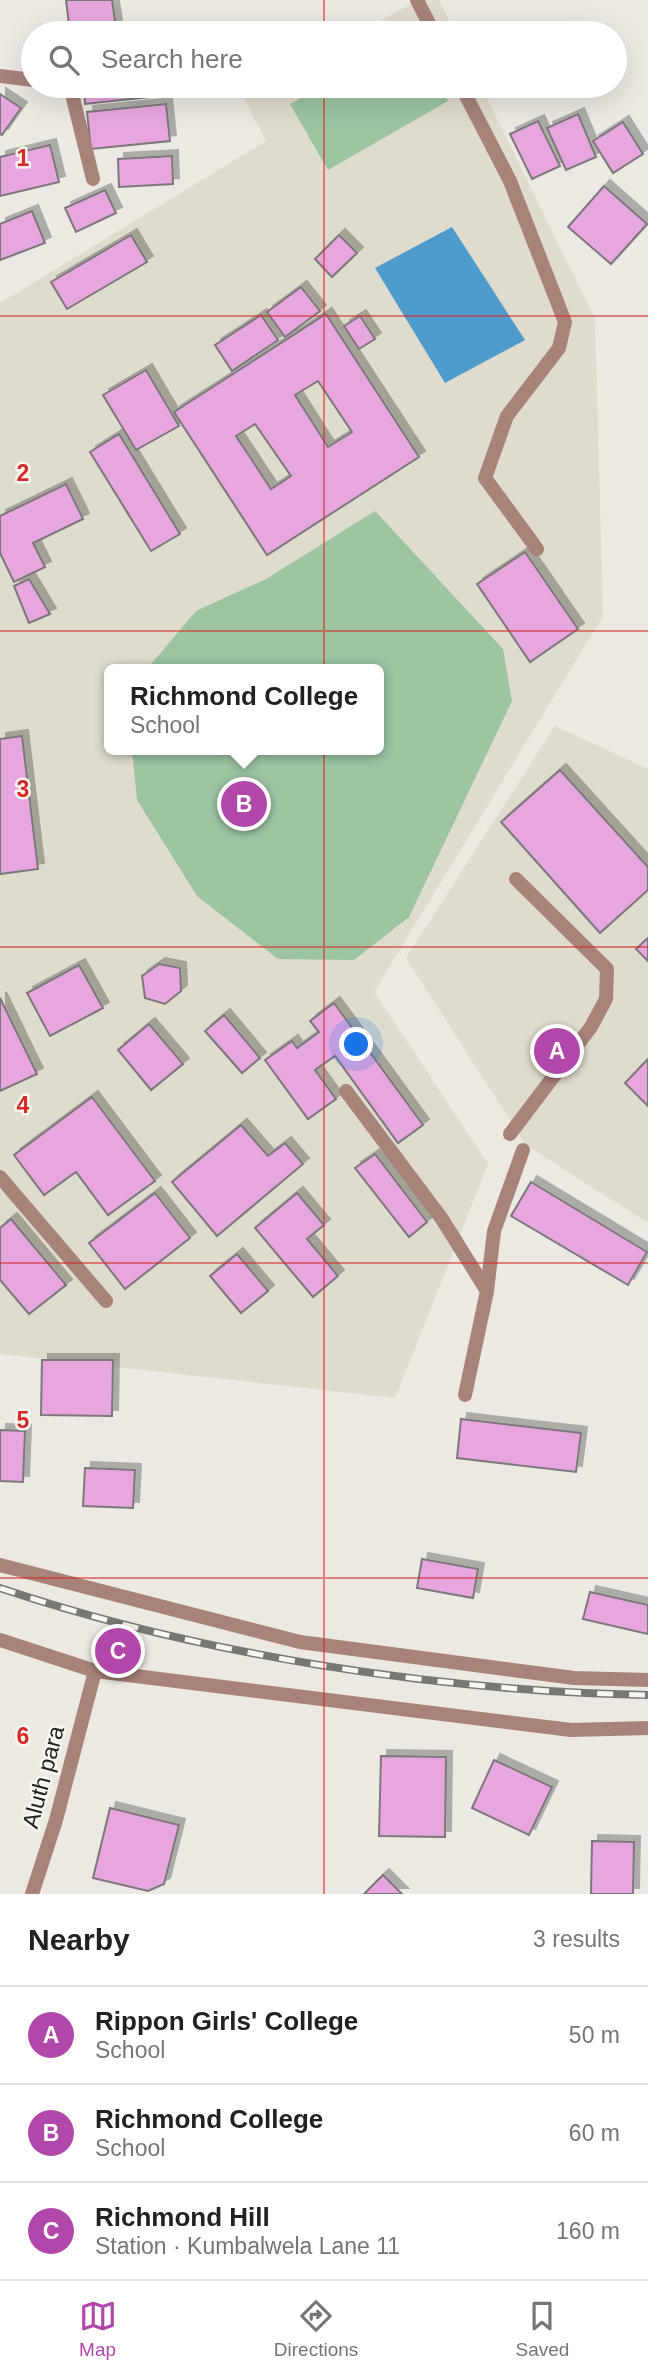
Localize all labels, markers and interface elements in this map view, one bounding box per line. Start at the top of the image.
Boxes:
search box [21,21,627,98]
icon: search [45,41,83,79]
text: Search here [101,44,243,74]
text: 1 [17,145,30,171]
text: 2 [17,460,29,486]
popup [104,664,384,755]
text: Richmond College [130,681,358,711]
text: School [130,712,200,738]
text: 3 [17,776,29,802]
pin: B [221,778,267,830]
pin: A [534,1025,580,1077]
your location [339,1027,373,1061]
text: 4 [17,1092,30,1118]
text: 5 [17,1407,30,1433]
pin: C [95,1625,141,1677]
street label: Aluth para [17,1723,69,1831]
text: 6 [17,1723,29,1749]
text: Nearby [28,1923,130,1956]
text: 3 results [533,1926,620,1952]
text: Rippon Girls' College [95,2006,358,2036]
text: A [43,2022,59,2048]
text: 50 m [569,2022,620,2048]
text: School [95,2037,165,2063]
text: Richmond College [95,2104,323,2134]
text: B [43,2120,59,2146]
text: 60 m [569,2120,620,2146]
text: School [95,2135,165,2161]
text: Richmond Hill [95,2202,270,2232]
text: C [43,2218,59,2244]
text: 160 m [556,2218,620,2244]
text: Station · Kumbalwela Lane 11 [95,2233,400,2259]
tab: Map [79,2297,117,2361]
tab: Directions [274,2297,358,2361]
tab: Saved [515,2297,569,2361]

